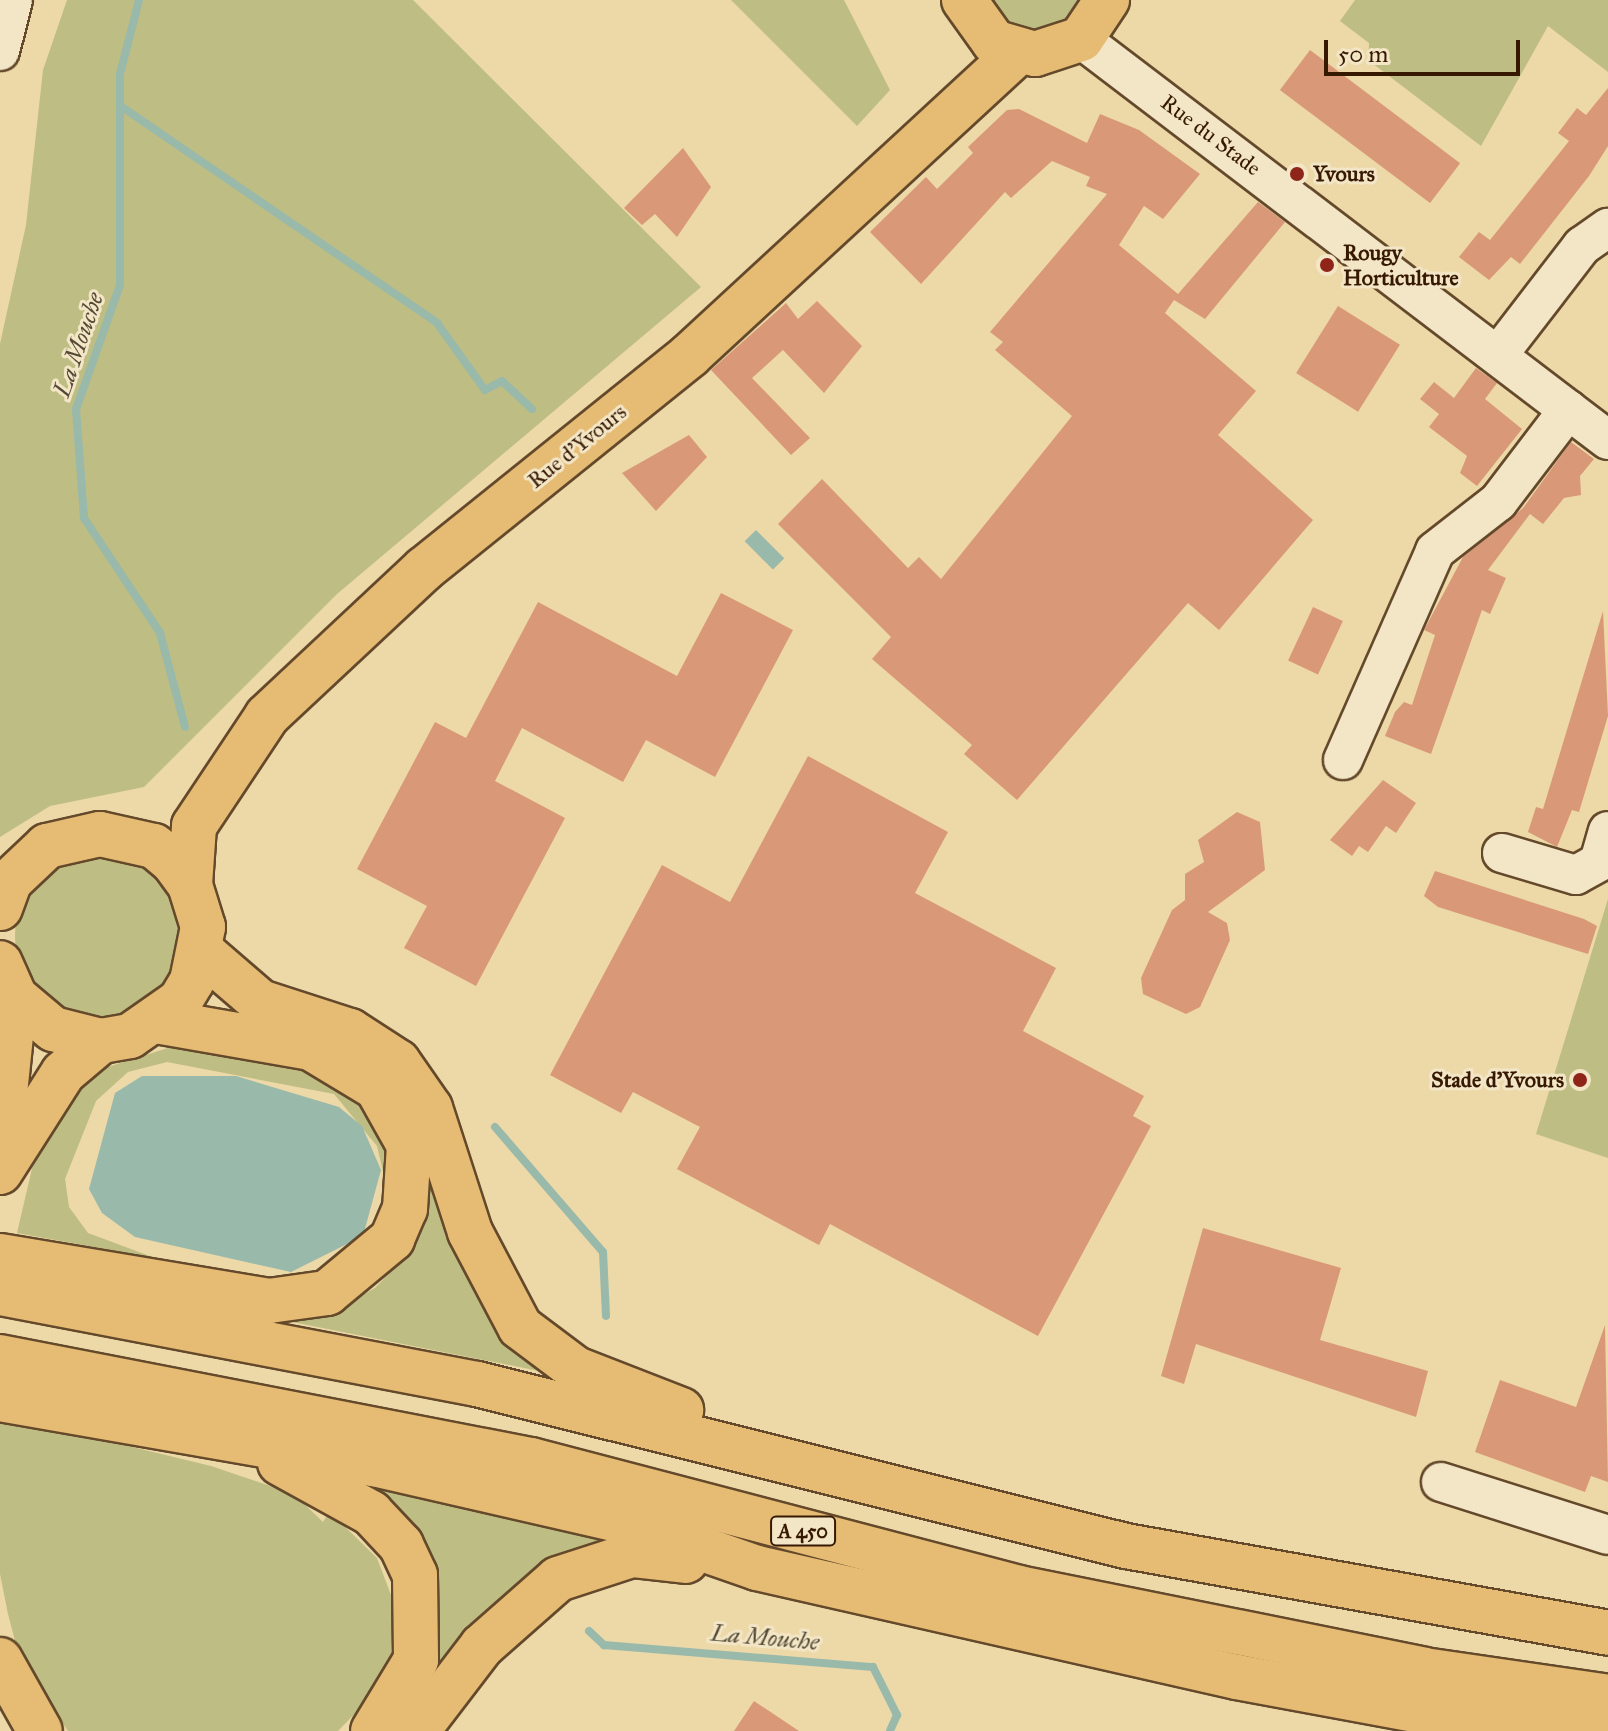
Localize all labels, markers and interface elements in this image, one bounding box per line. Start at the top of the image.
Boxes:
scale bar [1328,24,1524,74]
text: 50 m [1338,39,1388,69]
street label: Rue du Stade [1156,89,1266,181]
place label: Yvours [1313,161,1375,187]
marker: Yvours [1288,165,1306,183]
place label: Rougy Horticulture [1343,239,1459,290]
marker: Rougy Horticulture [1318,256,1336,274]
water label: La Mouche [48,289,110,401]
street label: Rue d'Yvours [522,398,632,494]
place label: Stade d'Yvours [1431,1067,1564,1093]
marker: Stade d'Yvours [1571,1071,1589,1089]
road number: A 450 [769,1515,837,1547]
water label: La Mouche [710,1619,820,1657]

